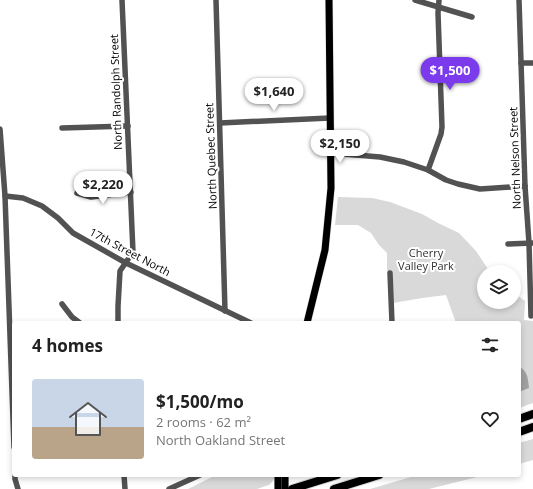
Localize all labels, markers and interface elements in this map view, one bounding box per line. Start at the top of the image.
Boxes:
street label: North Randolph Street [106,34,125,150]
pin: $1,500 [417,57,483,91]
text: $1,500 [430,61,470,79]
pin: $1,640 [241,78,307,112]
text: $1,640 [254,82,294,100]
street label: North Quebec Street [201,103,220,209]
street label: North Nelson Street [505,107,524,209]
pin: $2,150 [307,130,373,164]
text: $2,150 [320,134,360,152]
pin: $2,220 [70,171,136,205]
text: $2,220 [83,175,123,193]
street label: 17th Street North [87,224,173,279]
park label: Cherry Valley Park [398,245,454,273]
map controls [477,265,521,309]
button: layers [477,265,521,309]
text: 4 homes [32,334,103,357]
icon: filters [479,334,501,356]
text: $1,500/mo [156,390,244,413]
icon: home [64,395,112,443]
icon: heart [479,408,501,430]
text: 2 rooms · 62 m² [156,413,251,431]
text: North Oakland Street [156,431,285,449]

